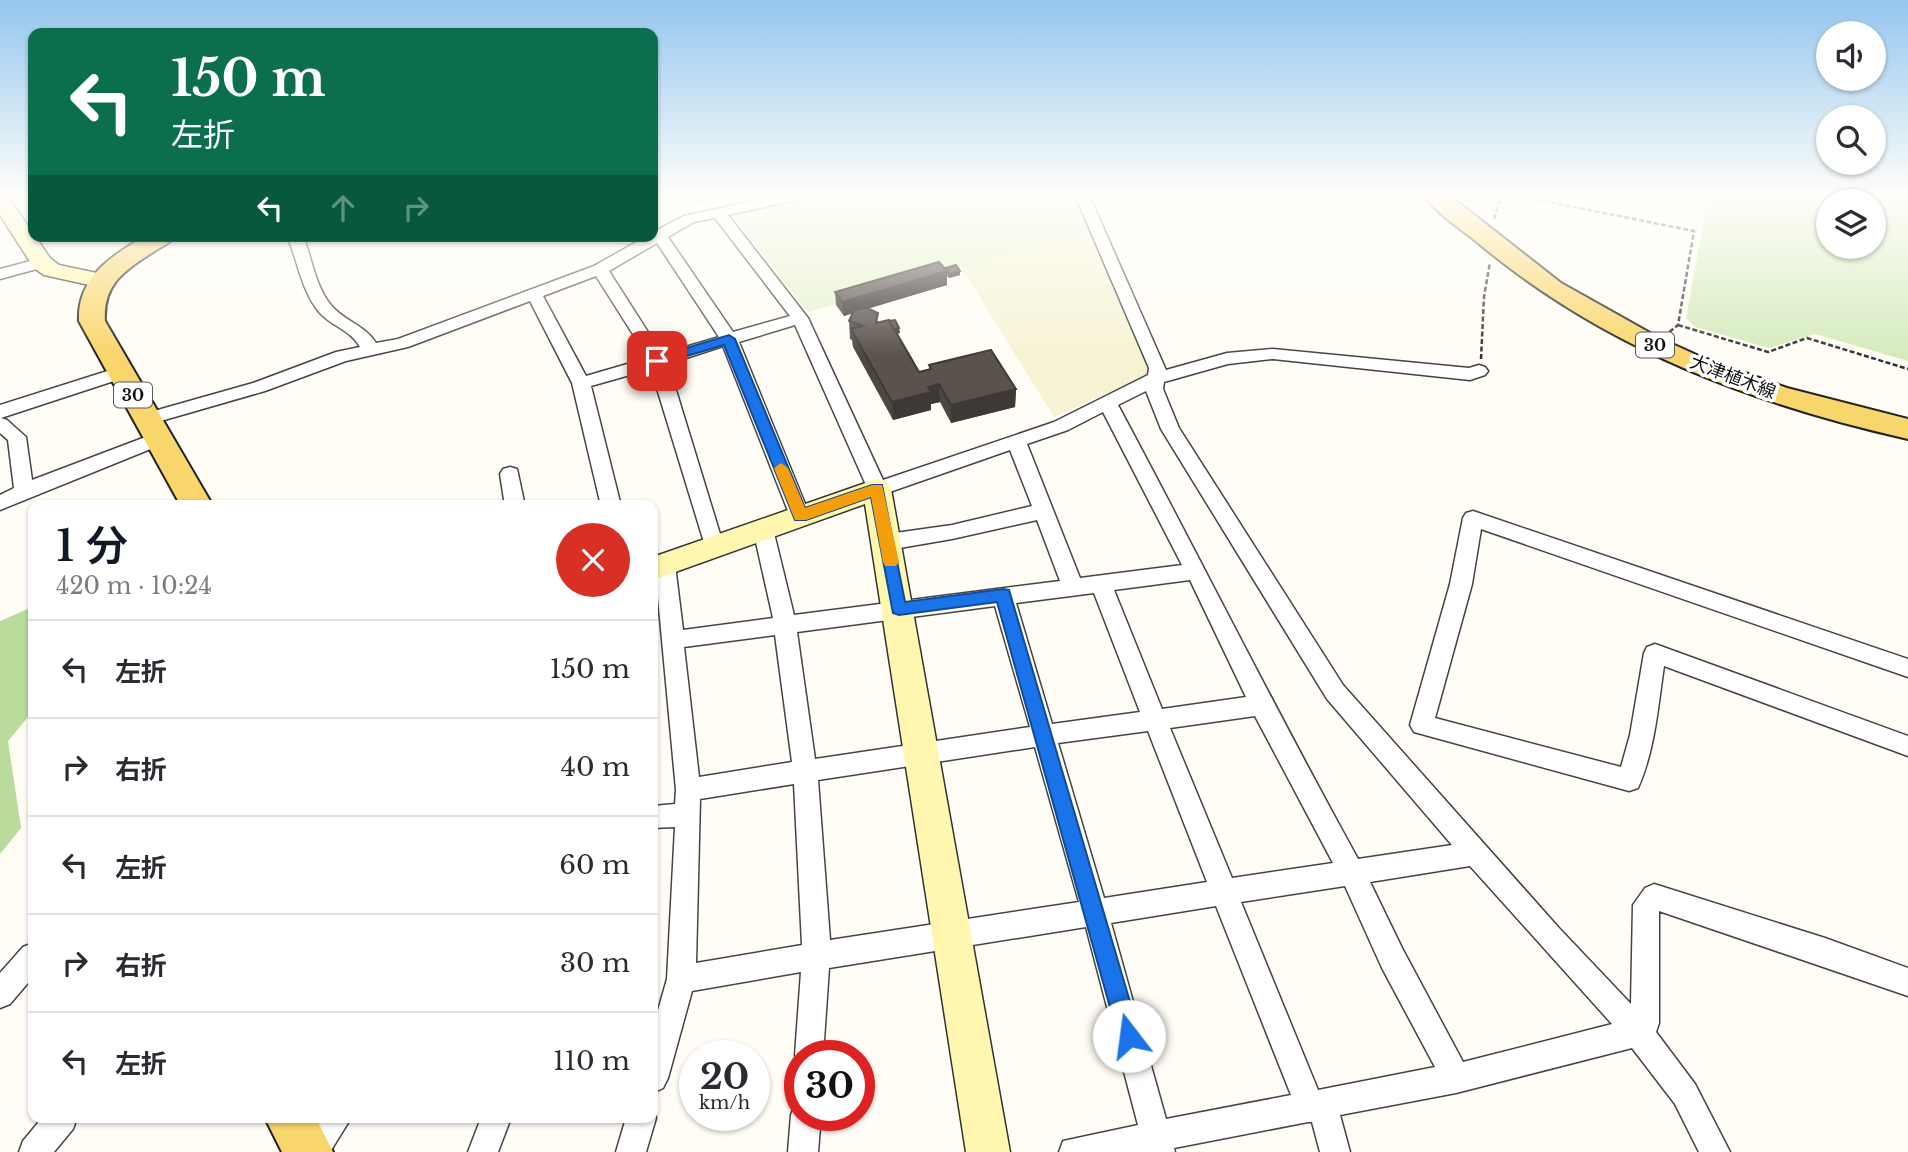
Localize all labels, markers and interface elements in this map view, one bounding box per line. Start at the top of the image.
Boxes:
map controls [1816,21,1886,259]
button: sound [1816,21,1886,91]
text: 150 m [171,48,326,109]
icon: left [56,56,147,147]
button: search [1816,105,1886,175]
text: 左折 [171,115,235,155]
icon: left [251,189,289,227]
icon: ahead [324,189,362,227]
icon: right [397,189,435,227]
button: layers [1816,189,1886,259]
pin [627,331,687,391]
road number: 30 [1636,332,1674,358]
icon: arrive [638,342,676,380]
street label: 大津植木線 [1687,351,1779,403]
road number: 30 [114,382,152,408]
text: 1 分 [56,520,128,572]
button: close [556,523,630,597]
text: 420 m · 10:24 [56,572,212,600]
icon: left [56,650,94,688]
text: 150 m [550,653,630,685]
text: 左折 [115,656,167,688]
icon: right [56,748,94,786]
text: 40 m [561,751,630,783]
text: 右折 [115,754,167,786]
icon: left [56,846,94,884]
text: 60 m [559,849,630,881]
text: 左折 [115,852,167,884]
icon: right [56,944,94,982]
text: 30 m [560,947,630,979]
text: 右折 [115,950,167,982]
position arrow [1092,999,1166,1073]
speed limit sign: 30 [784,1040,875,1131]
icon: left [56,1042,94,1080]
text: 110 m [553,1045,630,1077]
text: 左折 [115,1048,167,1080]
text: 20 [700,1055,749,1098]
text: km/h [699,1092,750,1114]

